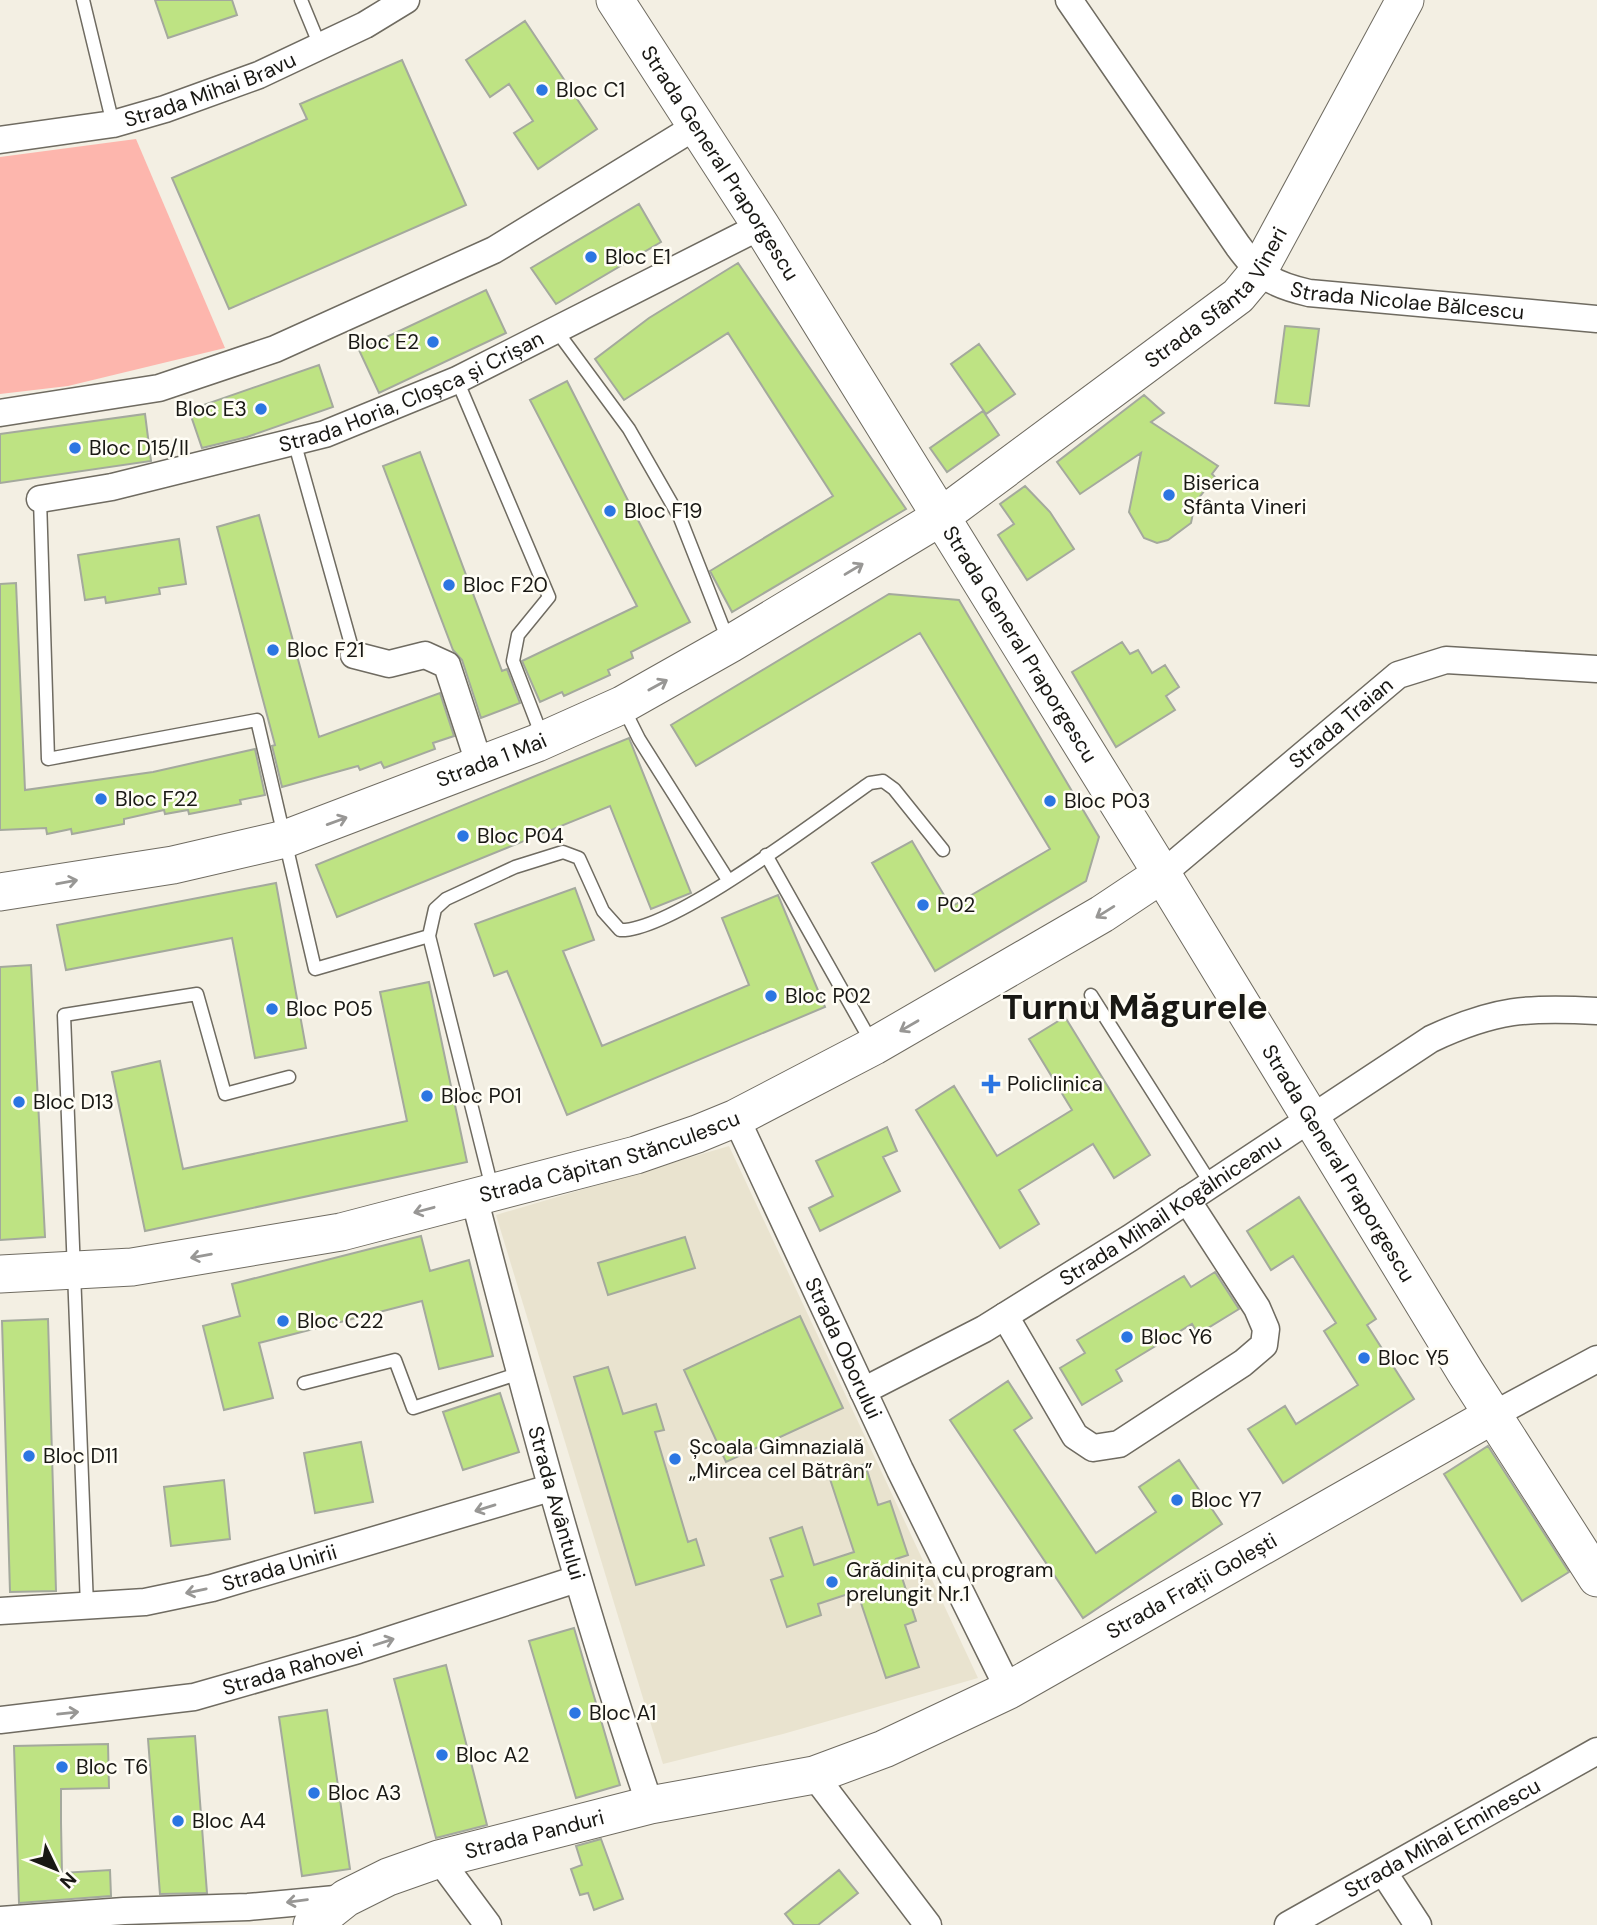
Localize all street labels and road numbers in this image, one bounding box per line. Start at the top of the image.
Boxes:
street label: Strada General Praporgescu [634,40,805,286]
street label: Strada Mihai Bravu [121,46,301,134]
street label: Strada Sfânta Vineri [1139,222,1294,375]
street label: Strada Nicolae Bălcescu [1287,275,1525,326]
street label: Strada Horia, Cloșca și Crișan [276,324,549,459]
street label: Strada General Praporgescu [936,521,1104,768]
street label: Strada Traian [1283,671,1399,775]
street label: Strada 1 Mai [432,726,551,794]
street label: Strada General Praporgescu [1255,1039,1421,1288]
street label: Strada Căpitan Stănculescu [476,1104,744,1209]
street label: Strada Mihail Kogălniceanu [1054,1128,1287,1293]
street label: Strada Oborului [798,1273,888,1424]
street label: Strada Avântului [521,1423,592,1583]
street label: Strada Frații Golești [1101,1527,1282,1646]
street label: Strada Unirii [219,1538,340,1598]
street label: Strada Rahovei [219,1635,367,1702]
street label: Strada Mihai Eminescu [1339,1772,1545,1905]
street label: Strada Panduri [462,1803,607,1866]

